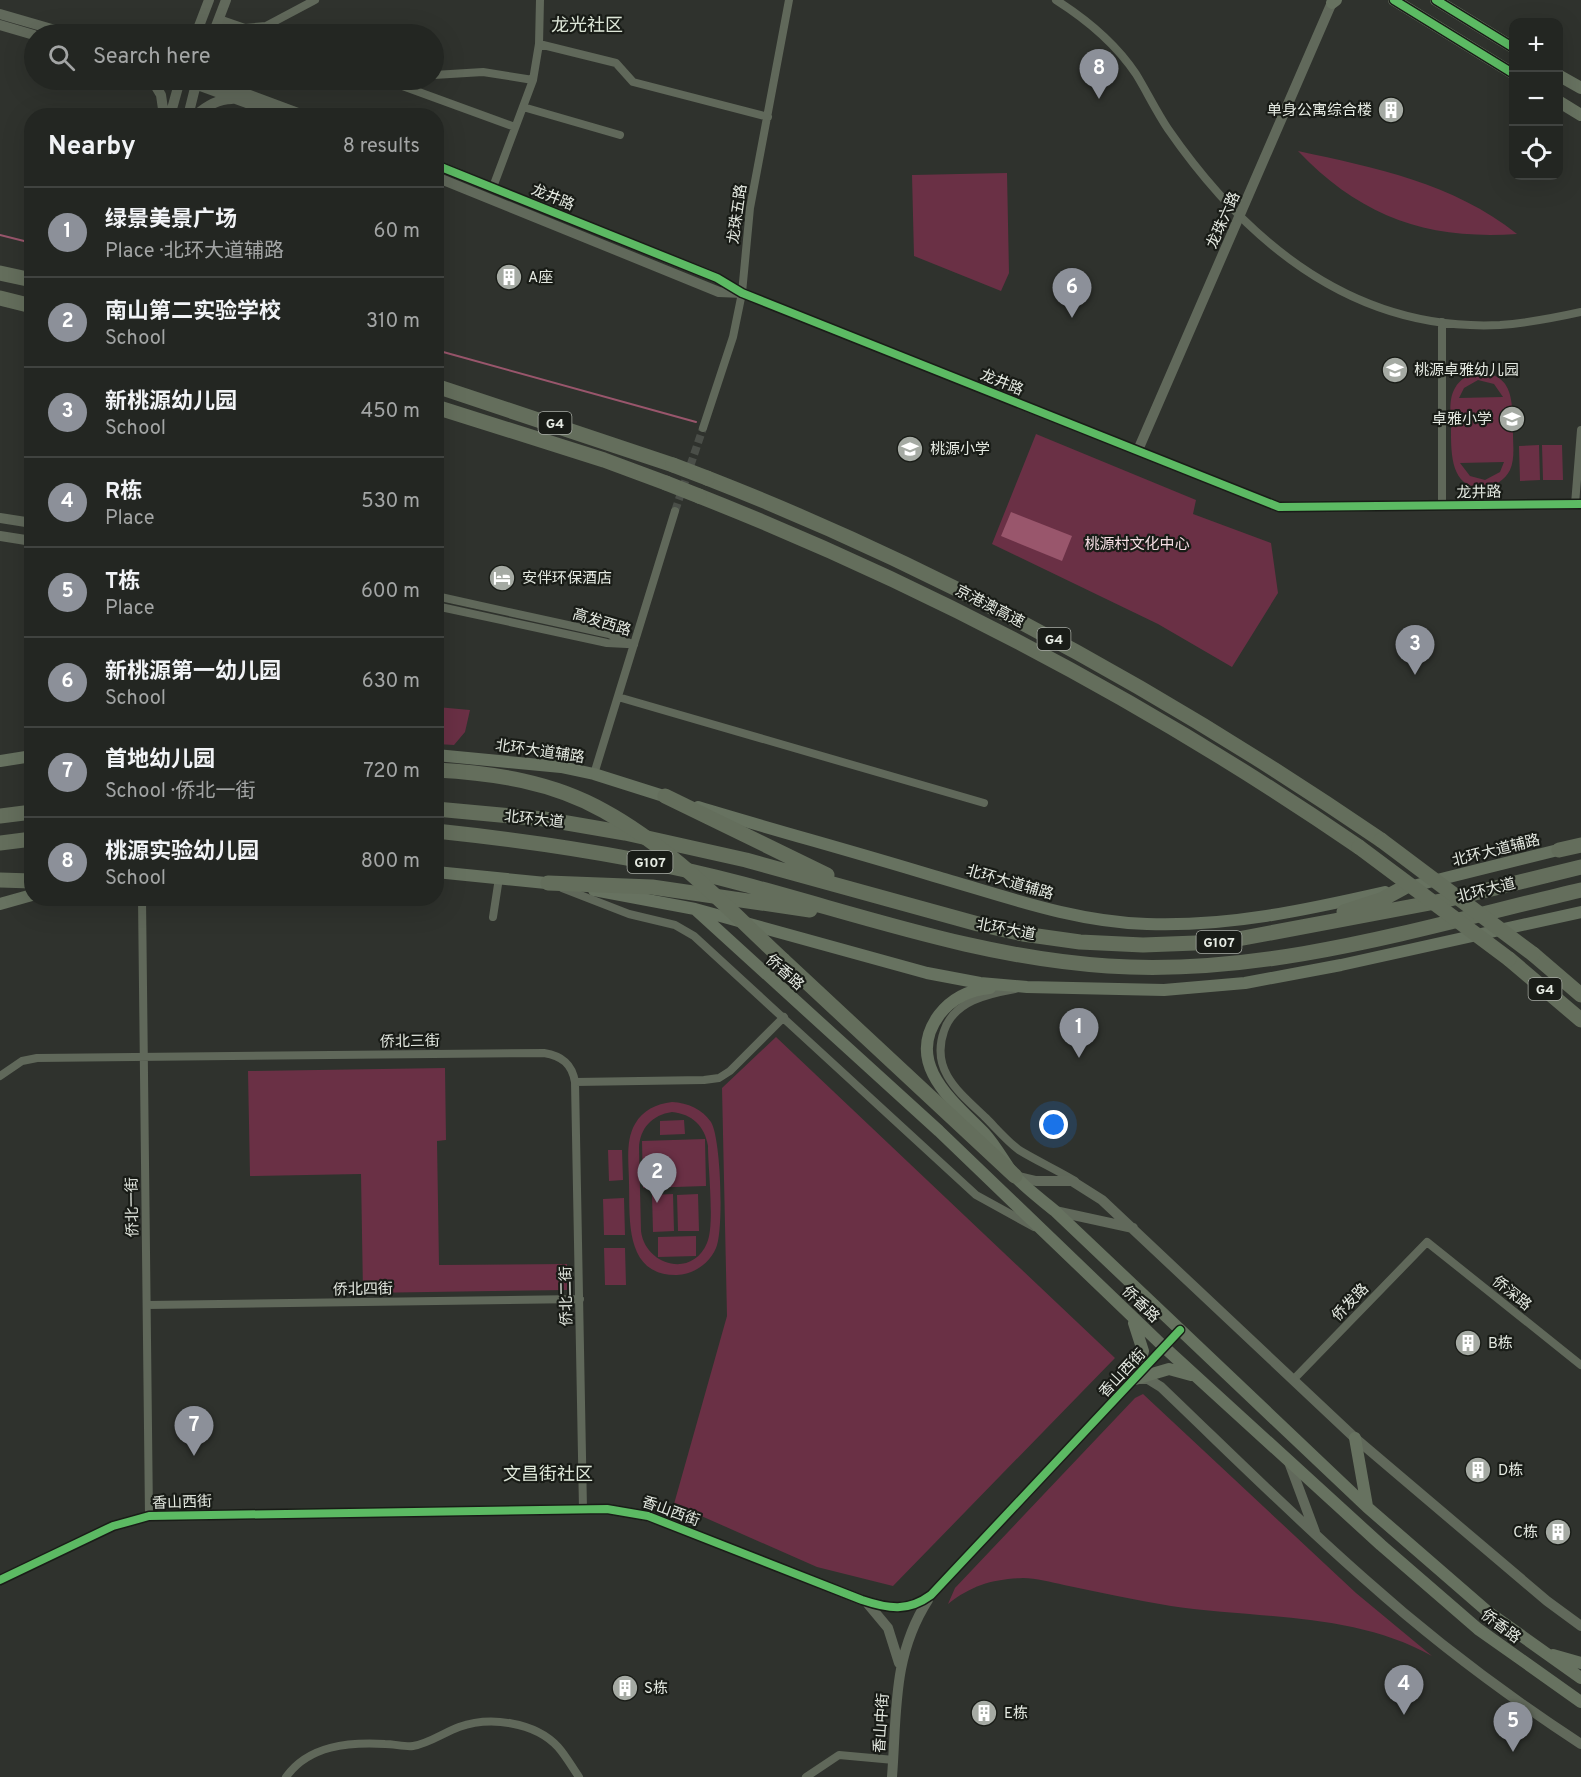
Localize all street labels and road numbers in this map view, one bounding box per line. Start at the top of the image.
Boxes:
street label: 龙井路 [528,180,577,216]
street label: 龙珠五路 [724,183,752,245]
street label: 龙珠六路 [1203,189,1245,252]
street label: 龙井路 [977,365,1026,401]
road number: G4 [538,412,572,434]
street label: 龙井路 [1456,483,1502,503]
street label: 京港澳高速 [952,582,1027,633]
street label: 高发西路 [570,606,633,641]
road number: G4 [1038,628,1070,650]
street label: 北环大道辅路 [494,736,586,768]
street label: 北环大道 [503,807,565,833]
street label: 北环大道辅路 [1450,830,1542,872]
road number: G107 [628,851,672,873]
street label: 北环大道辅路 [964,861,1056,905]
street label: 北环大道 [1455,874,1518,908]
street label: 北环大道 [974,914,1037,946]
road number: G107 [1196,931,1242,953]
street label: 侨香路 [761,951,807,995]
road number: G4 [1528,978,1562,1000]
street label: 侨北三街 [380,1031,440,1053]
street label: 侨北一街 [122,1177,144,1237]
street label: 侨北二街 [556,1266,578,1326]
street label: 侨深路 [1488,1273,1535,1316]
street label: 侨北四街 [333,1279,393,1301]
street label: 侨发路 [1329,1280,1374,1326]
street label: 侨香路 [1117,1283,1163,1328]
street label: 香山西街 [1096,1346,1151,1402]
street label: 香山西街 [152,1493,212,1514]
street label: 香山西街 [639,1493,702,1532]
street label: 侨香路 [1476,1606,1524,1648]
street label: 香山中街 [871,1693,894,1754]

